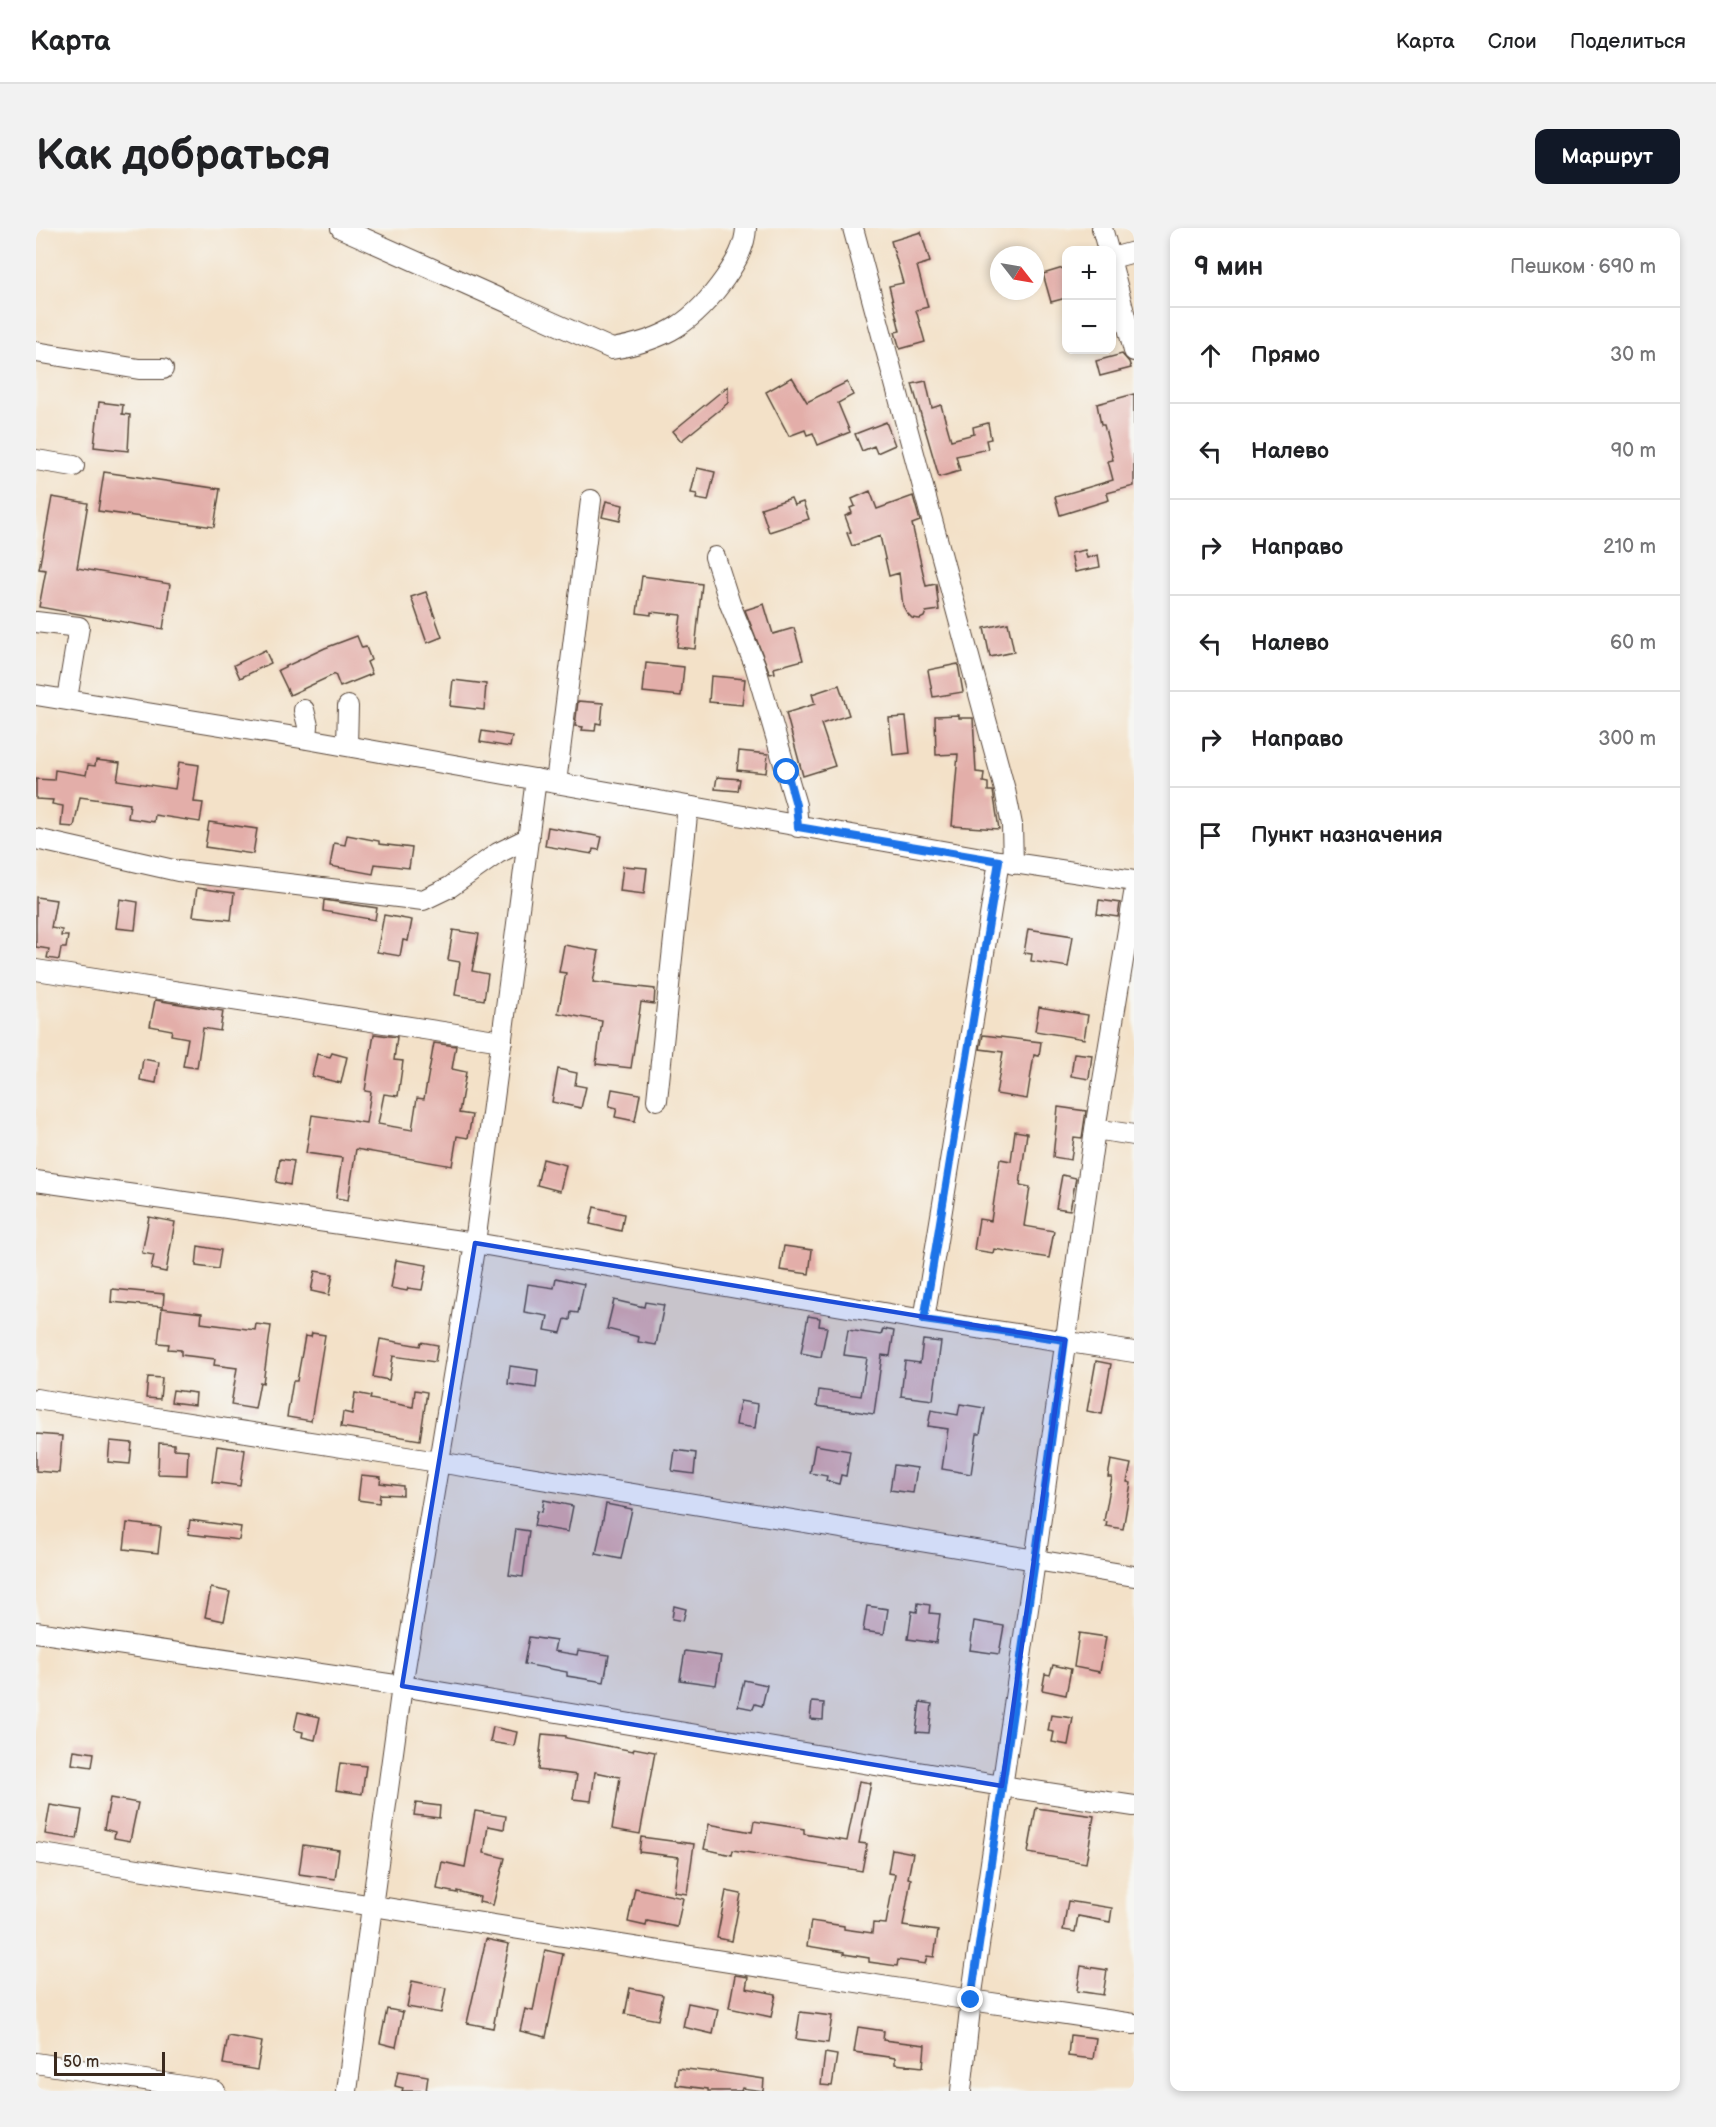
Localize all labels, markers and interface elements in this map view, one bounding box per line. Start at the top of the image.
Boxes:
text: Карта [30,25,110,58]
text: Карта [1396,29,1455,54]
text: Слои [1488,29,1537,54]
text: Поделиться [1570,29,1686,54]
button: Маршрут [1535,129,1680,184]
text: Как добраться [36,131,331,182]
north arrow [990,246,1044,300]
map controls [1062,246,1116,354]
button: + [1062,246,1116,300]
text: 9 мин [1194,252,1263,283]
text: Пешком · 690 m [1510,255,1656,279]
button: − [1062,300,1116,354]
icon: ahead [1194,339,1227,372]
text: Прямо [1251,342,1320,369]
text: 30 m [1610,343,1656,367]
icon: left [1194,435,1227,468]
text: Налево [1251,438,1329,465]
text: 90 m [1611,439,1656,463]
icon: right [1194,531,1227,564]
text: Направо [1251,534,1343,561]
text: 210 m [1603,535,1656,559]
icon: left [1194,627,1227,660]
text: Налево [1251,630,1329,657]
text: 60 m [1610,631,1656,655]
icon: right [1194,723,1227,756]
text: Направо [1251,726,1343,753]
text: 300 m [1598,727,1656,751]
route start [773,758,799,784]
icon: arrive [1194,819,1227,852]
text: Пункт назначения [1251,822,1443,849]
route end [957,1986,983,2012]
scale bar [54,2049,165,2076]
text: 50 m [63,2053,99,2072]

